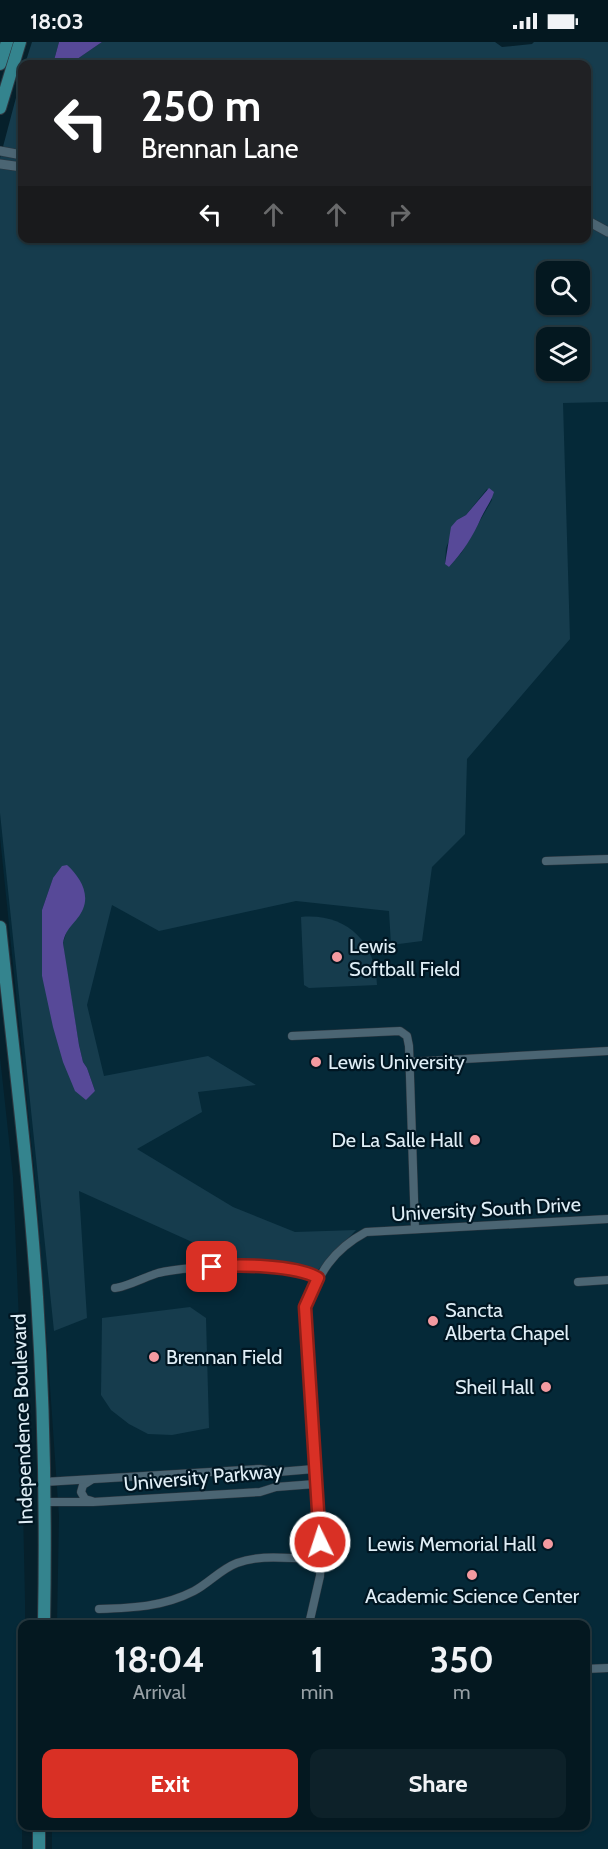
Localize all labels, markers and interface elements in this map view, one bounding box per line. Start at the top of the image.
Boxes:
text: 18:03 [30,8,84,35]
text: 250 m [141,80,261,132]
icon: left [42,84,120,162]
text: Brennan Lane [141,132,299,165]
icon: left [194,198,227,231]
icon: ahead [257,198,290,231]
icon: ahead [320,198,353,231]
icon: right [383,198,416,231]
map controls [536,261,590,381]
button: search [536,261,590,315]
button: layers [536,327,590,381]
place label: Lewis Softball Field [349,934,460,981]
marker: Lewis Softball Field [330,950,344,964]
place label: Lewis University [328,1050,465,1074]
marker: Lewis University [309,1055,323,1069]
place label: De La Salle Hall [331,1128,463,1152]
marker: De La Salle Hall [468,1133,482,1147]
street label: University South Drive [391,1192,581,1226]
pin [186,1241,237,1292]
icon: arrive [195,1250,228,1283]
place label: Sancta Alberta Chapel [445,1298,570,1345]
street label: Independence Boulevard [6,1313,38,1525]
marker: Sancta Alberta Chapel [426,1314,440,1328]
place label: Brennan Field [166,1345,282,1369]
marker: Brennan Field [147,1350,161,1364]
place label: Sheil Hall [455,1375,534,1399]
marker: Sheil Hall [539,1380,553,1394]
street label: University Parkway [123,1458,283,1496]
position arrow [288,1510,352,1574]
place label: Lewis Memorial Hall [367,1532,536,1556]
marker: Lewis Memorial Hall [541,1537,555,1551]
marker: Academic Science Center [465,1568,479,1582]
place label: Academic Science Center [365,1584,580,1608]
text: 18:04 [114,1637,205,1681]
text: 1 [311,1637,324,1681]
text: 350 [430,1637,494,1681]
text: Arrival [133,1680,186,1704]
text: min [301,1680,334,1704]
text: m [453,1680,471,1704]
button: Exit [42,1749,298,1818]
button: Share [310,1749,566,1818]

